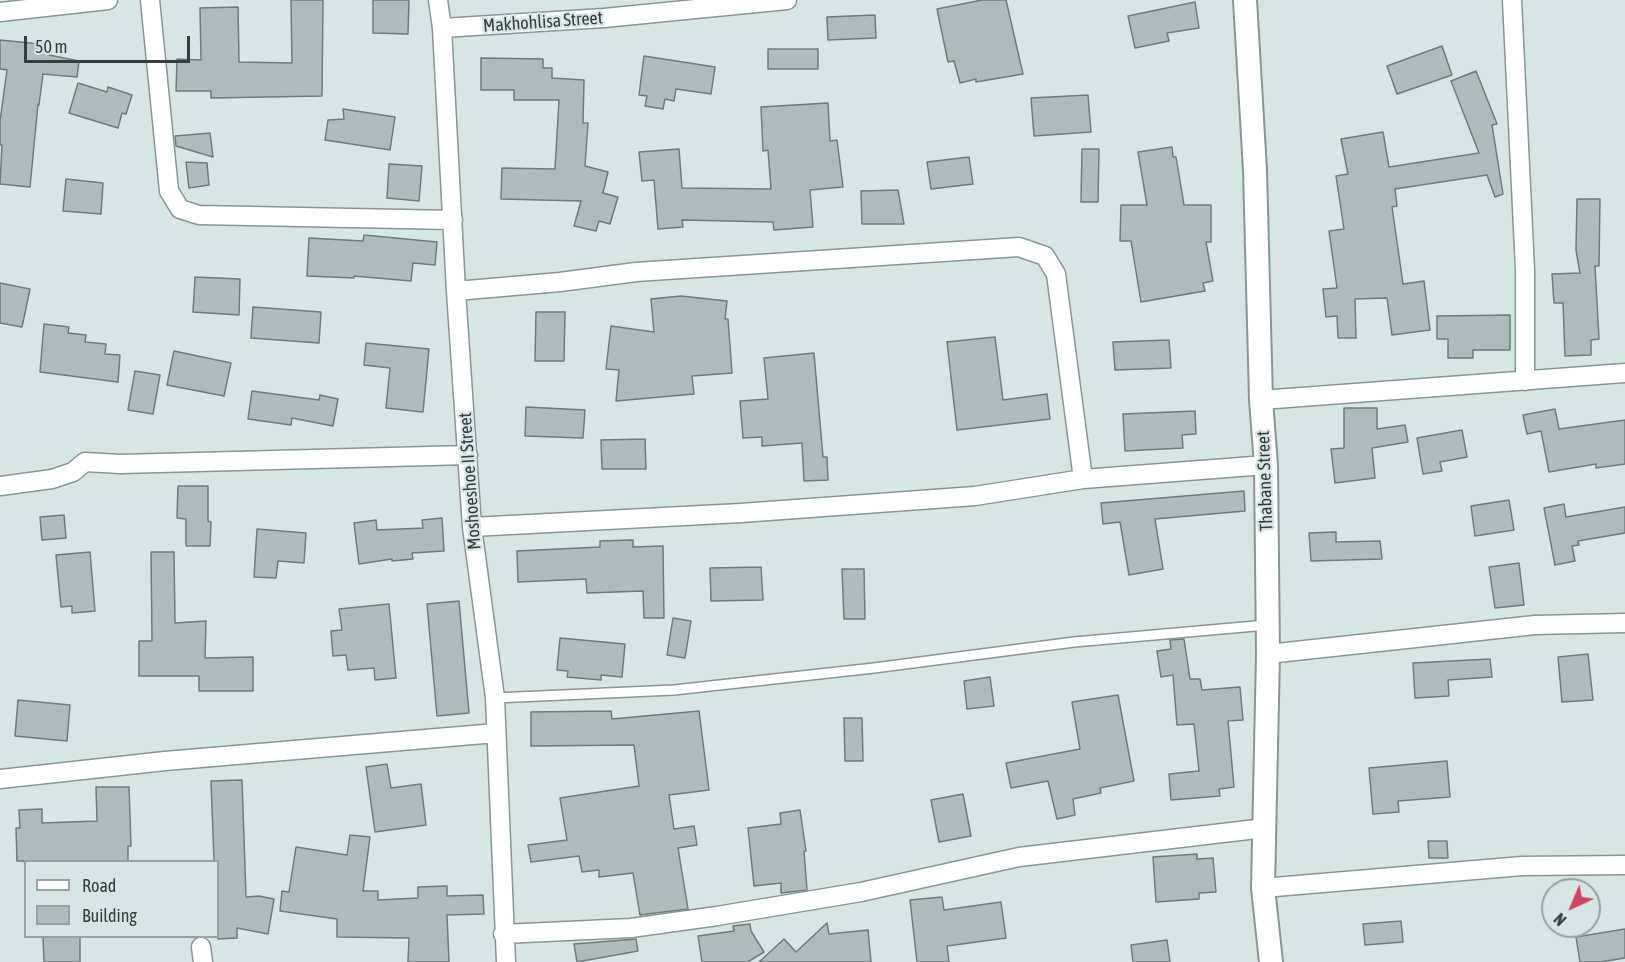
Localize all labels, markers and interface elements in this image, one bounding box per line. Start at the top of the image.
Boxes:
street label: Makhohlisa Street [482,7,604,37]
scale bar [27,24,194,62]
text: 50 m [35,36,67,57]
street label: Moshoeshoe II Street [454,412,486,550]
street label: Thabane Street [1252,430,1278,532]
legend [24,860,219,938]
text: Road [82,875,116,896]
north arrow [1541,878,1601,938]
text: Building [82,905,137,926]
text: N [1550,910,1570,929]

